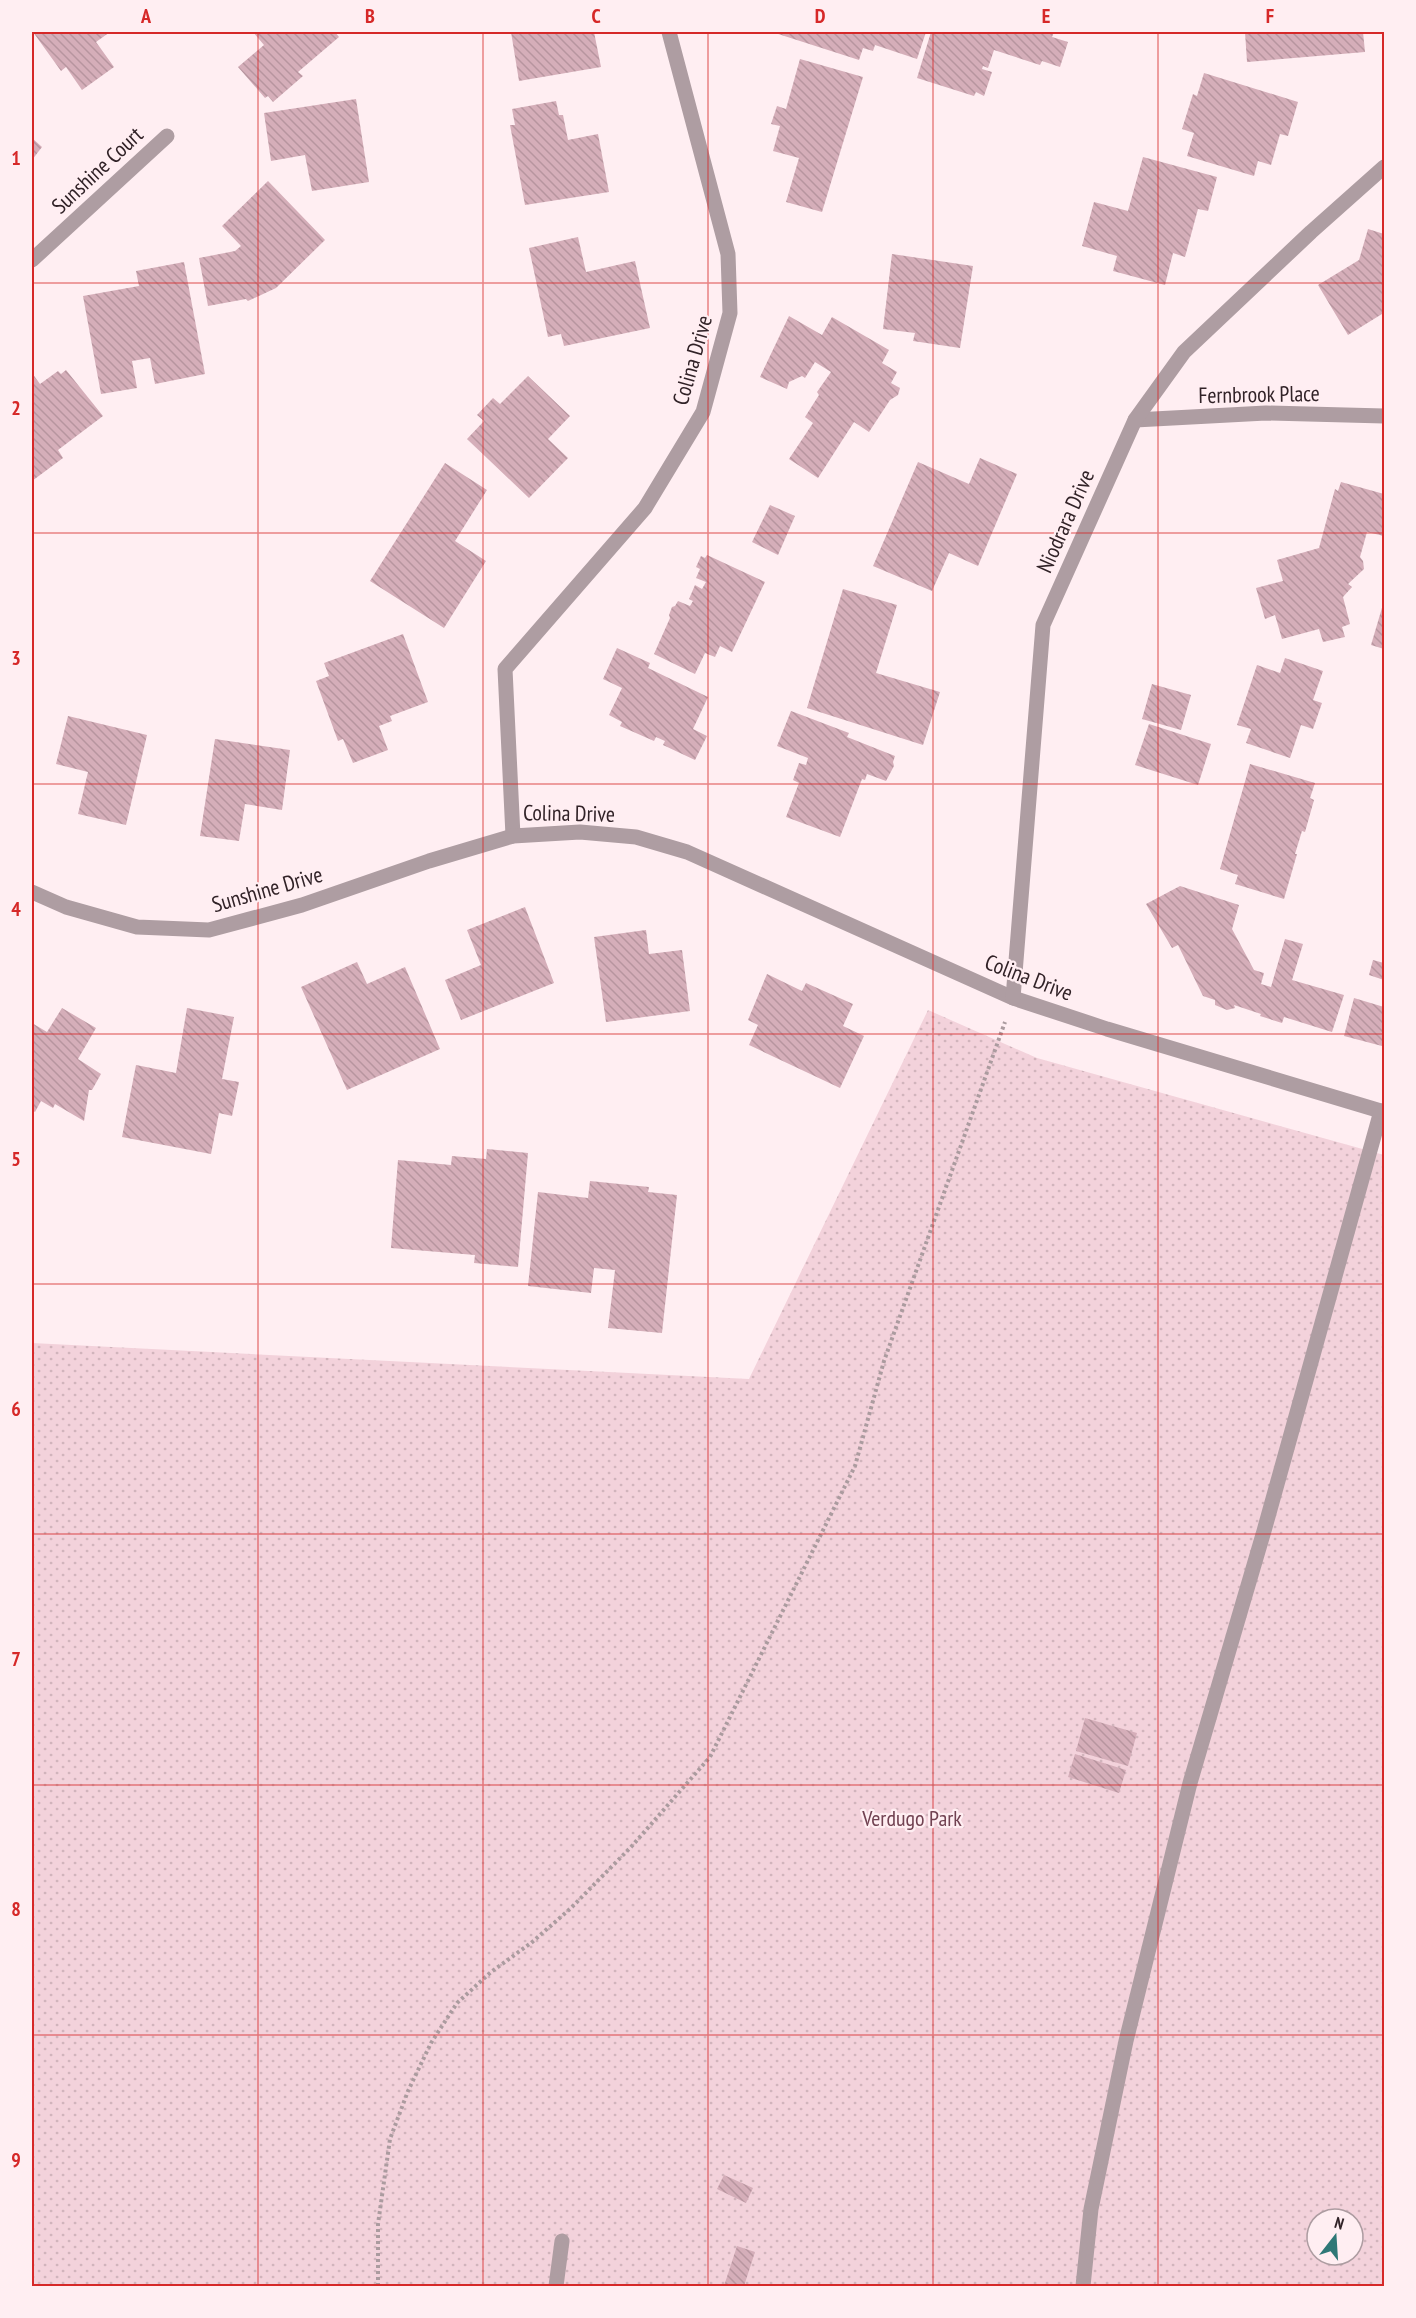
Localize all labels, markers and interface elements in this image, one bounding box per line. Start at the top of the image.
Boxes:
text: A [140,3,152,29]
text: B [365,3,375,29]
text: C [591,3,601,29]
text: D [815,3,826,29]
text: E [1042,3,1050,29]
text: F [1266,3,1274,29]
street label: Sunshine Court [45,121,149,219]
text: 1 [11,145,21,171]
street label: Colina Drive [666,312,718,408]
street label: Fernbrook Place [1198,379,1320,409]
text: 2 [11,395,21,421]
street label: Niodrara Drive [1030,465,1100,577]
text: 3 [11,645,21,671]
street label: Colina Drive [523,798,615,828]
street label: Sunshine Drive [208,860,326,918]
text: 4 [11,896,21,922]
street label: Colina Drive [981,947,1077,1007]
text: 5 [11,1146,21,1172]
text: 6 [11,1396,21,1422]
text: 7 [11,1646,21,1672]
park label: Verdugo Park [861,1804,962,1832]
text: 8 [11,1896,21,1922]
text: 9 [11,2147,21,2173]
north arrow [1305,2207,1365,2267]
text: N [1332,2212,1346,2233]

